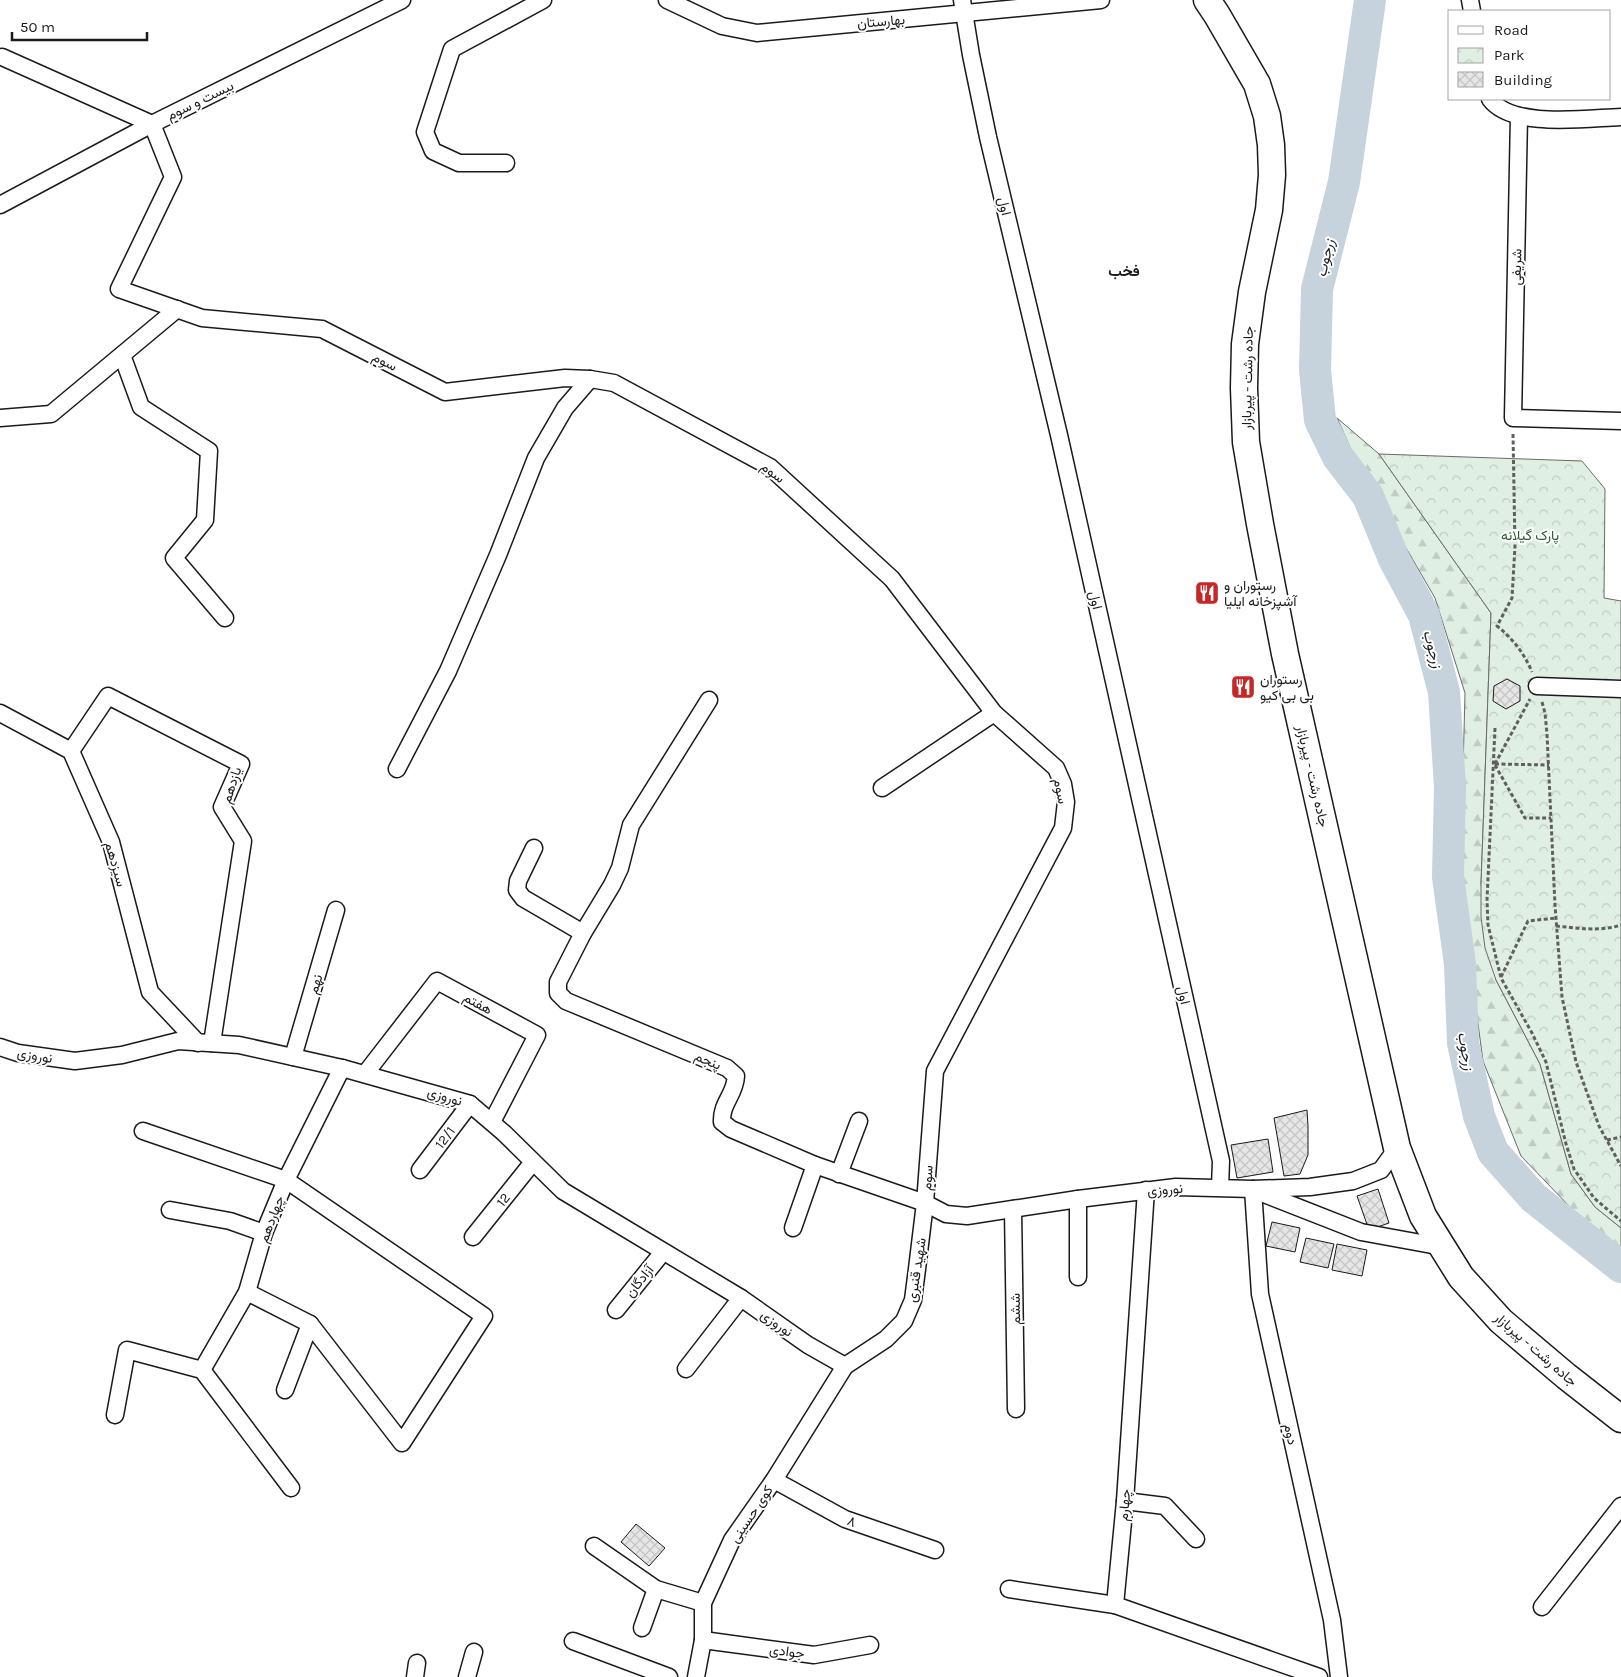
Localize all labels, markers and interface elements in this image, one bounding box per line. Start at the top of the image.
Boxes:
scale bar [12,10,148,42]
legend [1448,10,1611,100]
street label: بهارستان [856,11,906,32]
text: 50 m [20,18,55,36]
text: Road [1494,21,1529,39]
text: Park [1494,46,1524,64]
text: Building [1494,71,1552,89]
street label: بیست و سوم [164,77,237,124]
street label: اول [993,195,1015,217]
water label: زرجوب [1312,236,1339,279]
street label: شریفی [1508,248,1525,286]
district label: فخب [1108,262,1140,280]
street label: جاده رشت - پیربازار [1238,326,1258,431]
street label: سوم [370,348,400,375]
street label: سوم [757,458,788,487]
park label: پارک گیلانه [1501,527,1559,545]
place label: رستوران و آشپزخانه ایلیا [1224,577,1298,611]
restaurant icon: رستوران و آشپزخانه ایلیا [1194,580,1220,606]
street label: اول [1084,589,1106,611]
water label: زرجوب [1419,628,1447,671]
place label: رستوران بی بی کیو [1260,671,1314,704]
restaurant icon: رستوران بی بی کیو [1230,674,1256,700]
street label: جاده رشت - پیربازار [1291,723,1332,829]
street label: یازدهم [218,765,245,805]
street label: سوم [1050,777,1071,805]
street label: سیزدهم [101,840,130,889]
street label: نهم [305,972,326,996]
street label: اول [1172,984,1194,1006]
street label: هفتم [460,989,495,1018]
water label: زرجوب [1454,1030,1478,1072]
street label: نوروزی [16,1044,54,1067]
street label: پنجم [691,1047,724,1075]
street label: نوروزی [425,1083,464,1110]
street label: 12/1 [431,1123,459,1152]
street label: سوم [918,1165,937,1191]
street label: نوروزی [1147,1180,1183,1199]
street label: 12 [493,1190,514,1210]
street label: چهاردهم [255,1193,289,1245]
street label: شهید قنبری [903,1237,930,1304]
street label: آزادگان [621,1261,658,1301]
street label: ششم [1007,1293,1024,1325]
street label: نوروزی [757,1306,796,1341]
street label: جاده رشت - پیربازار [1489,1308,1580,1391]
street label: دوم [1280,1422,1301,1447]
street label: کوی حسینی [726,1482,777,1546]
street label: چهارم [1115,1488,1135,1522]
street label: ۸ [845,1512,859,1531]
street label: جوادی [768,1641,806,1662]

